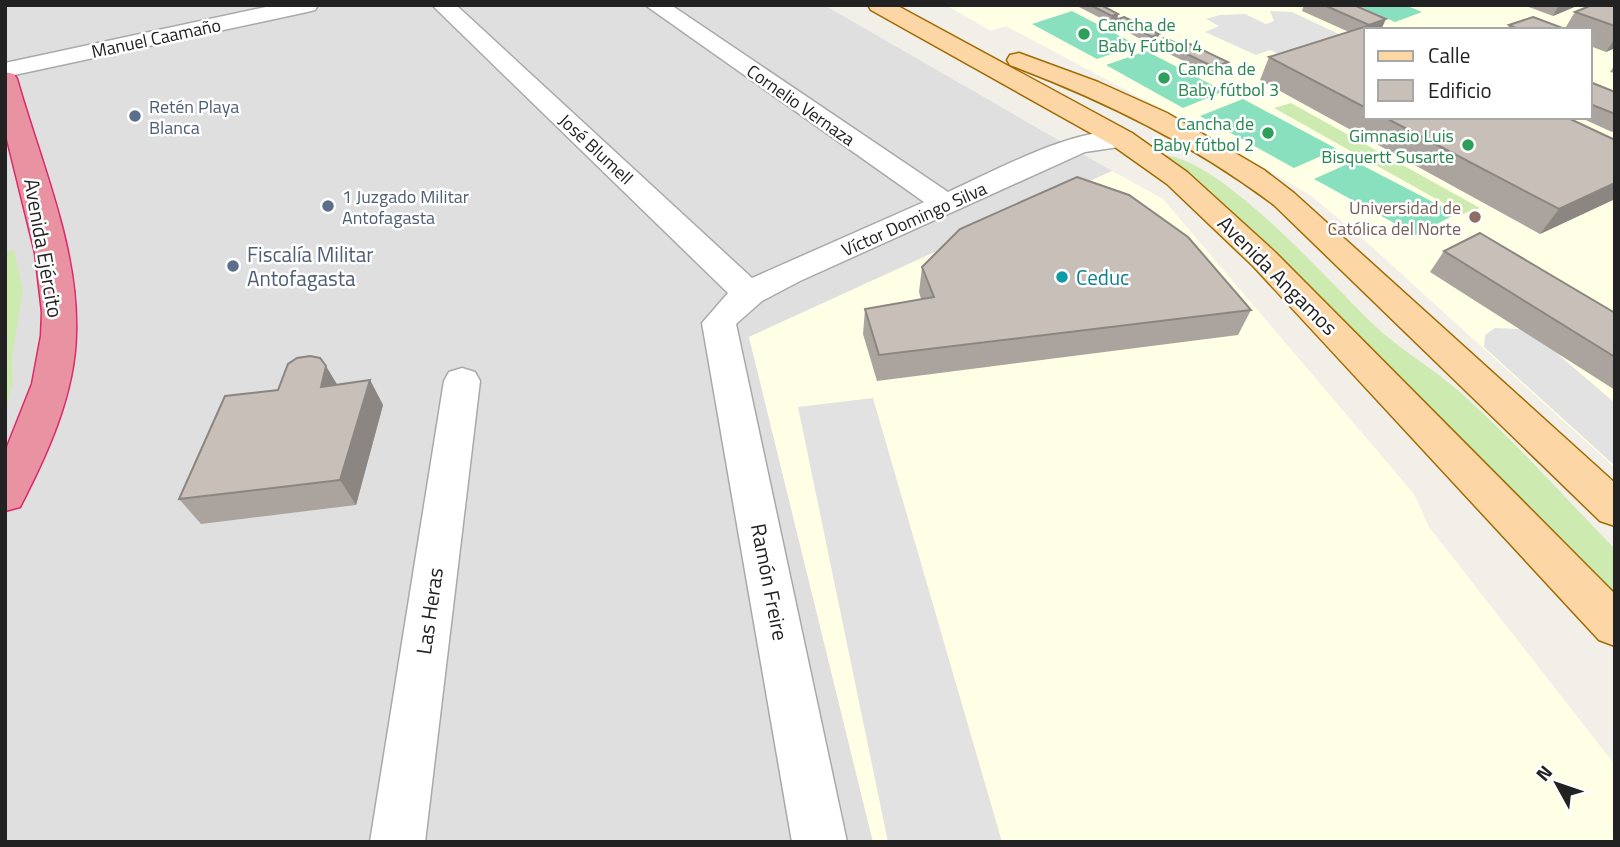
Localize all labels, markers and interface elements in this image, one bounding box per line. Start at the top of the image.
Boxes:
street label: Manuel Caamaño [89,11,223,65]
place label: Cancha de Baby Fútbol 4 [1098,11,1202,59]
marker: Cancha de Baby Fútbol 4 [1076,26,1092,42]
legend [1364,28,1592,119]
text: Calle [1428,39,1470,71]
place label: Cancha de Baby fútbol 3 [1178,55,1279,103]
street label: Cornelio Vernaza [741,58,861,152]
marker: Cancha de Baby fútbol 3 [1156,70,1172,86]
text: Edificio [1428,74,1492,106]
place label: Retén Playa Blanca [149,93,239,141]
street label: José Blumell [553,107,639,191]
marker: Retén Playa Blanca [127,108,143,124]
place label: Cancha de Baby fútbol 2 [1153,110,1254,158]
place label: Gimnasio Luis Bisquertt Susarte [1321,122,1454,170]
marker: Cancha de Baby fútbol 2 [1260,125,1276,141]
marker: Gimnasio Luis Bisquertt Susarte [1460,137,1476,153]
street label: Víctor Domingo Silva [837,175,991,263]
street label: Avenida Ejército [16,176,72,320]
place label: 1 Juzgado Militar Antofagasta [342,183,469,231]
place label: Universidad de Católica del Norte [1327,194,1461,242]
marker: 1 Juzgado Militar Antofagasta [320,198,336,214]
street label: Avenida Angamos [1211,208,1345,342]
marker: Universidad de Católica del Norte [1467,209,1483,225]
place label: Fiscalía Militar Antofagasta [247,238,374,294]
marker: Fiscalía Militar Antofagasta [225,258,241,274]
place label: Ceduc [1076,261,1129,293]
marker: Ceduc [1054,269,1070,285]
street label: Ramón Freire [743,521,797,643]
street label: Las Heras [407,566,451,656]
north arrow [1522,749,1592,819]
text: N [1528,758,1559,787]

